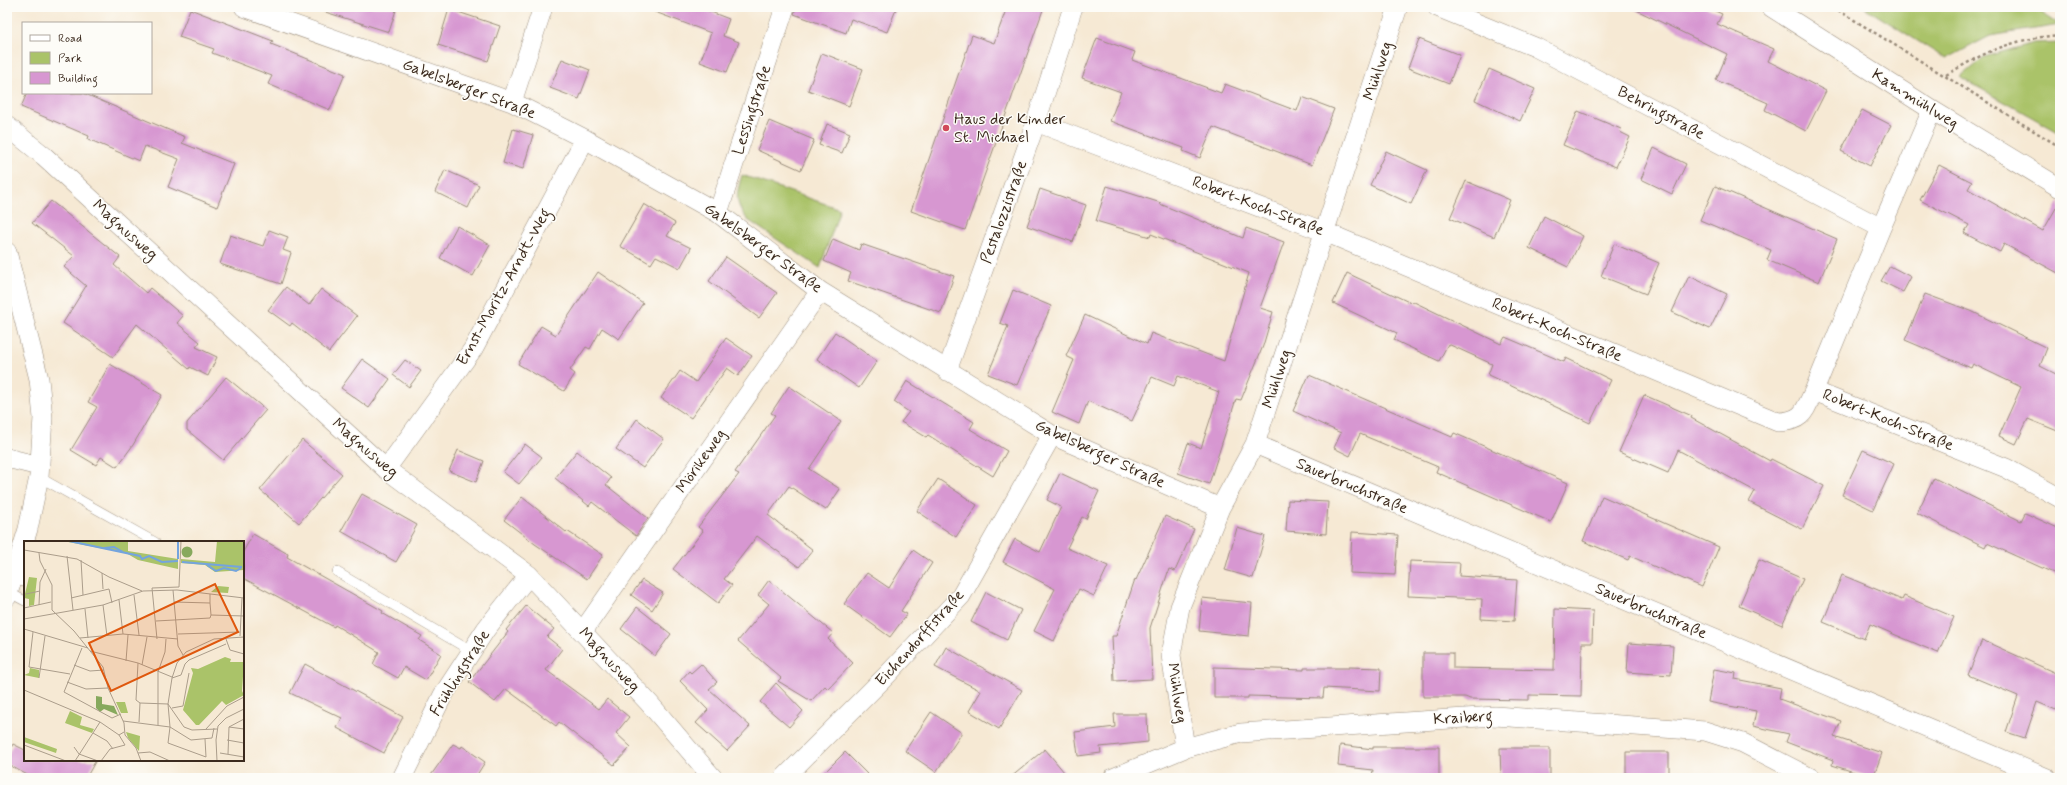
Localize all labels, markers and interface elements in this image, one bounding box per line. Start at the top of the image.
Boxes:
legend [22,22,152,94]
text: Road [58,31,82,47]
street label: Mühlweg [1359,39,1397,103]
text: Park [58,51,82,67]
street label: Gabelsberger Straße [399,54,539,125]
street label: Lessingstraße [728,62,777,158]
street label: Kammühlweg [1868,64,1962,134]
text: Building [58,71,98,88]
street label: Behringstraße [1613,81,1708,146]
place label: Haus der Kinder St. Michael [954,109,1065,148]
marker: Haus der Kinder St. Michael [941,123,951,133]
street label: Pestalozzistraße [976,157,1032,267]
street label: Robert-Koch-Straße [1189,171,1327,241]
street label: Magnusweg [87,195,162,266]
street label: Gabelsberger Straße [699,198,826,299]
street label: Ernst-Moritz-Arndt-Weg [452,205,557,370]
street label: Robert-Koch-Straße [1489,293,1626,367]
street label: Mühlweg [1258,347,1296,411]
street label: Robert-Koch-Straße [1819,384,1957,456]
street label: Magnusweg [327,413,403,483]
street label: Gabelsberger Straße [1031,415,1169,494]
street label: Mörikeweg [671,425,731,497]
street label: Sauerbruchstraße [1293,453,1411,519]
inset map [24,541,244,761]
street label: Sauerbruchstraße [1592,578,1710,644]
street label: Eichendorffstraße [871,585,969,691]
street label: Magnusweg [573,623,644,698]
street label: Frühlingstraße [425,626,496,721]
street label: Mühlweg [1162,661,1192,725]
street label: Kraiberg [1433,706,1493,731]

